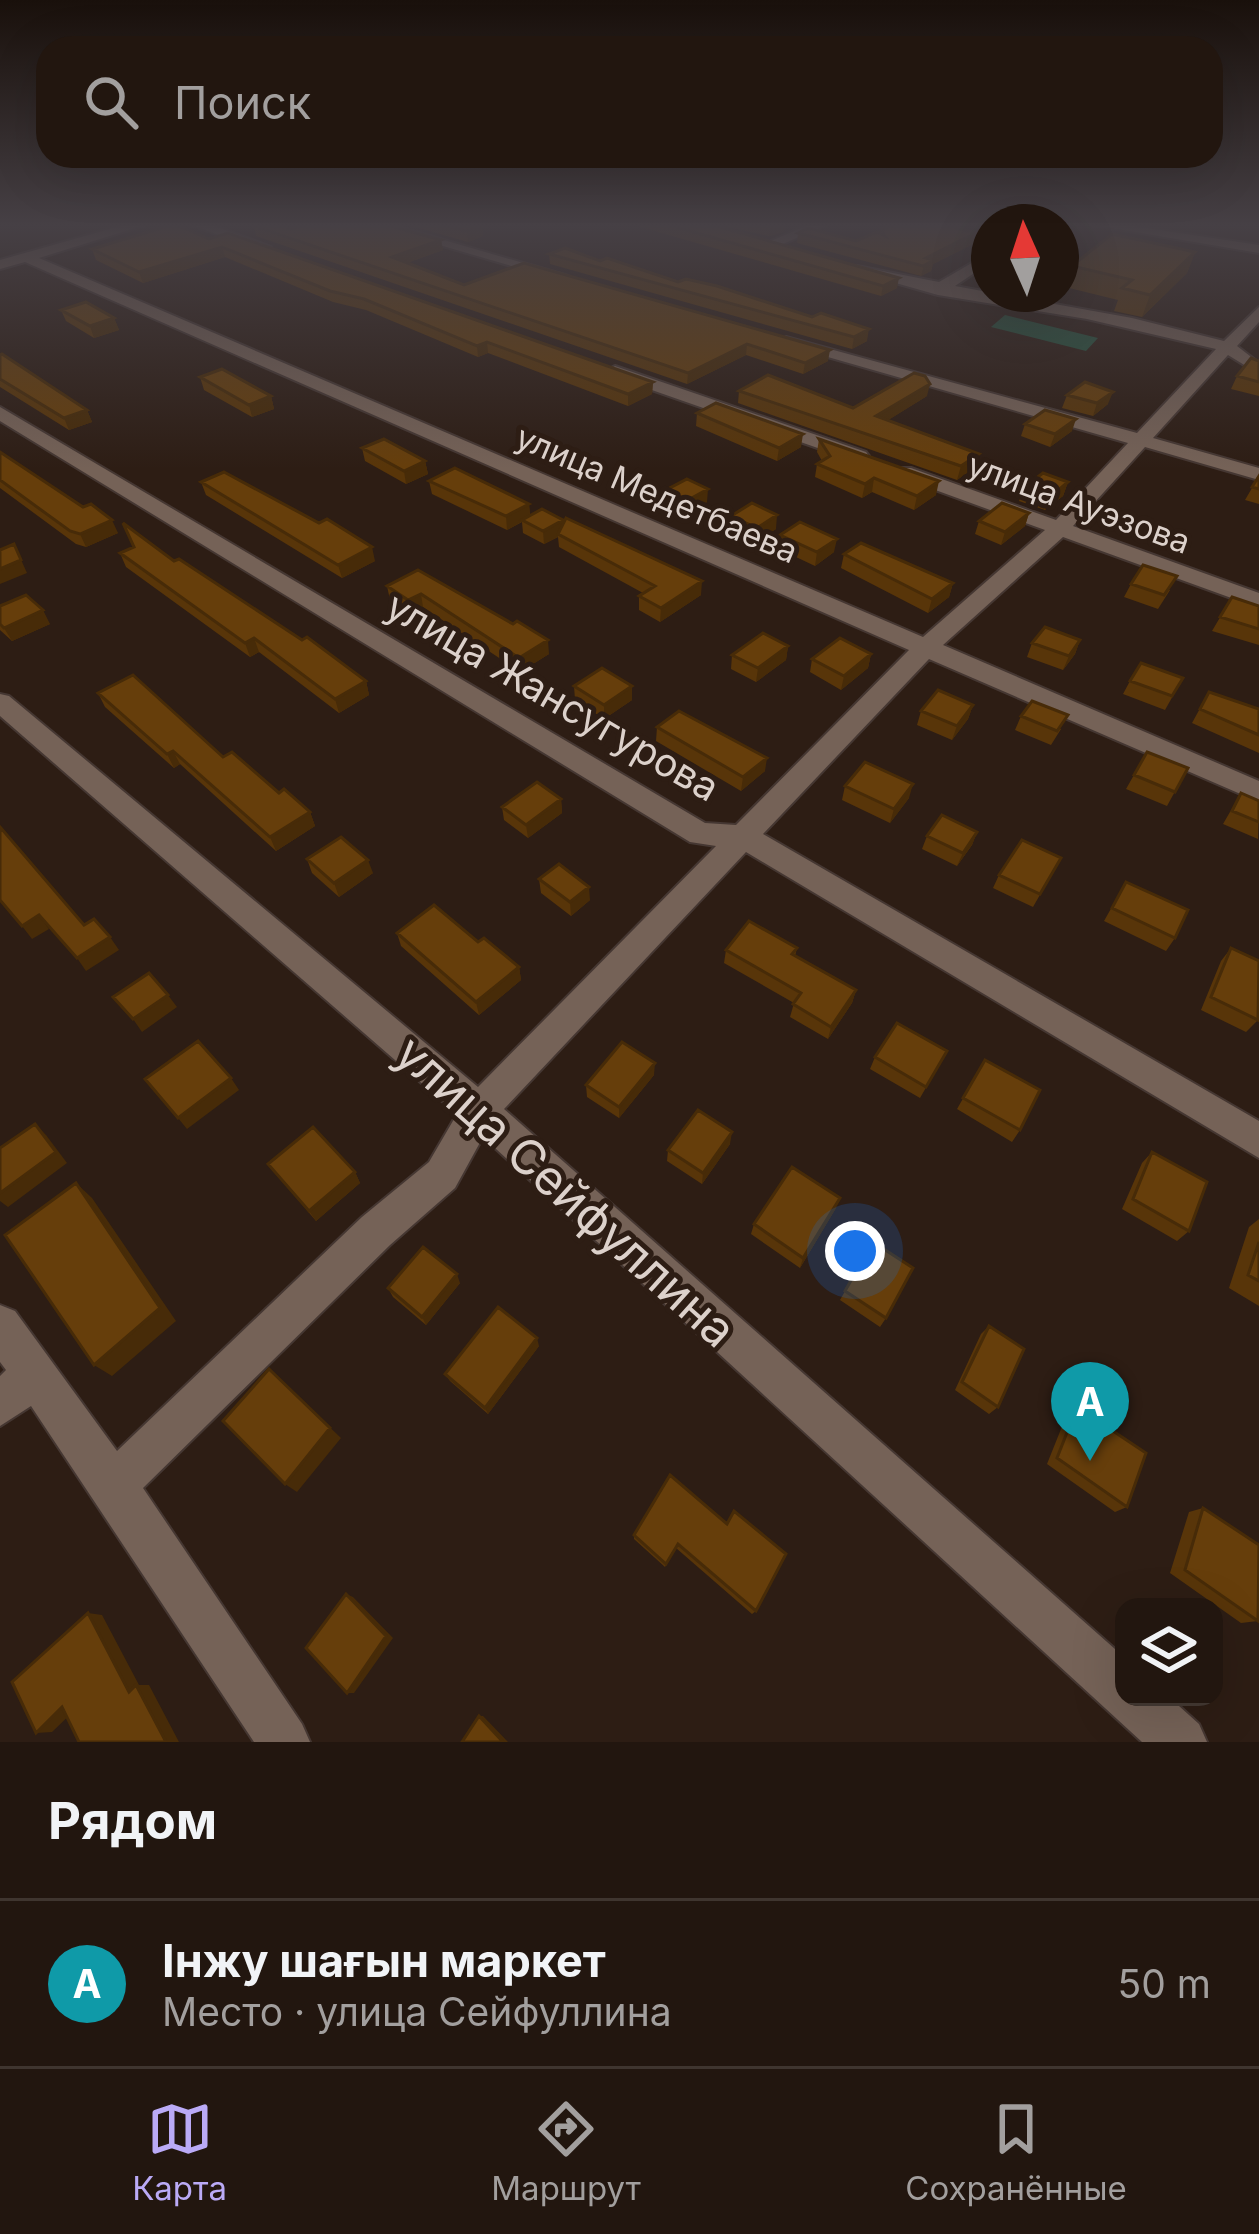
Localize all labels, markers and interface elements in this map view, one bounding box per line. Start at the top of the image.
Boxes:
search box [36,36,1223,168]
icon: search [78,69,144,135]
text: Поиск [174,75,311,130]
north arrow [971,204,1079,312]
street label: улица Медетбаева [510,417,804,571]
street label: улица Ауэзова [962,444,1196,562]
street label: улица Жансугурова [378,582,728,810]
street label: улица Сейфуллина [384,1023,748,1359]
your location [825,1221,885,1281]
pin: A [1051,1362,1129,1461]
map controls [1115,1598,1223,1706]
button: layers [1115,1598,1223,1706]
text: Рядом [48,1790,217,1851]
text: Інжу шағын маркет [162,1933,606,1988]
text: A [72,1960,102,2007]
text: 50 m [1118,1960,1211,2007]
text: Место · улица Сейфуллина [162,1988,672,2035]
tab: Карта [132,2096,227,2208]
tab: Маршрут [491,2096,641,2208]
tab: Сохранённые [905,2096,1127,2208]

